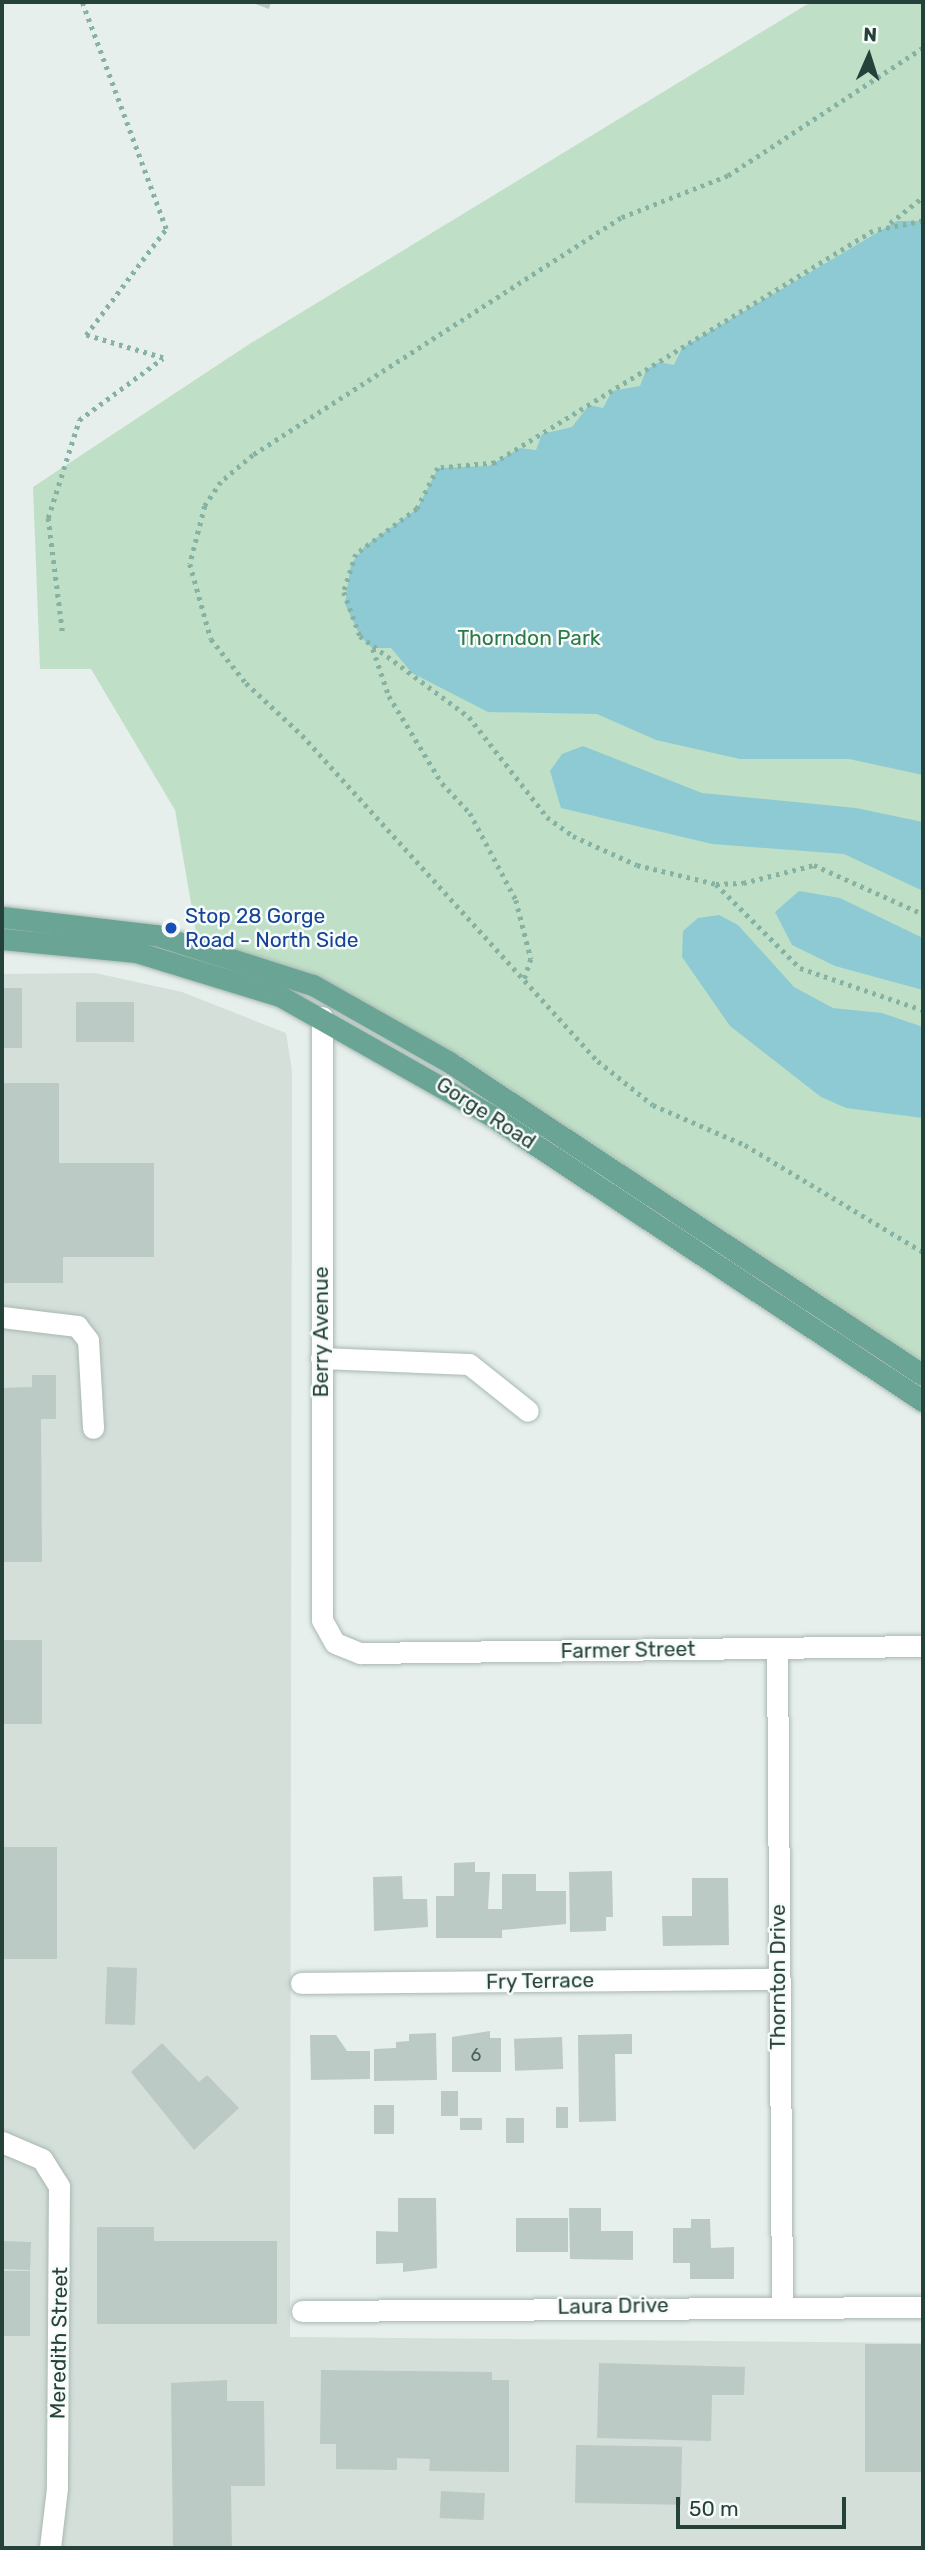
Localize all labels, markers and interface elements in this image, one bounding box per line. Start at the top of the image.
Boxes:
north arrow [834,21,904,91]
text: N [863,23,878,46]
park label: Thorndon Park [457,625,601,651]
place label: Stop 28 Gorge Road - North Side [185,903,358,953]
marker: Stop 28 Gorge Road - North Side [163,920,179,936]
street label: Gorge Road [432,1072,540,1154]
street label: Berry Avenue [308,1266,334,1398]
street label: Farmer Street [560,1636,696,1664]
street label: Thornton Drive [765,1904,791,2050]
street label: Fry Terrace [485,1967,595,1995]
house number: 6 [471,2044,481,2066]
street label: Meredith Street [45,2267,73,2419]
street label: Laura Drive [557,2292,669,2320]
scale bar [680,2484,850,2528]
text: 50 m [689,2496,739,2521]

